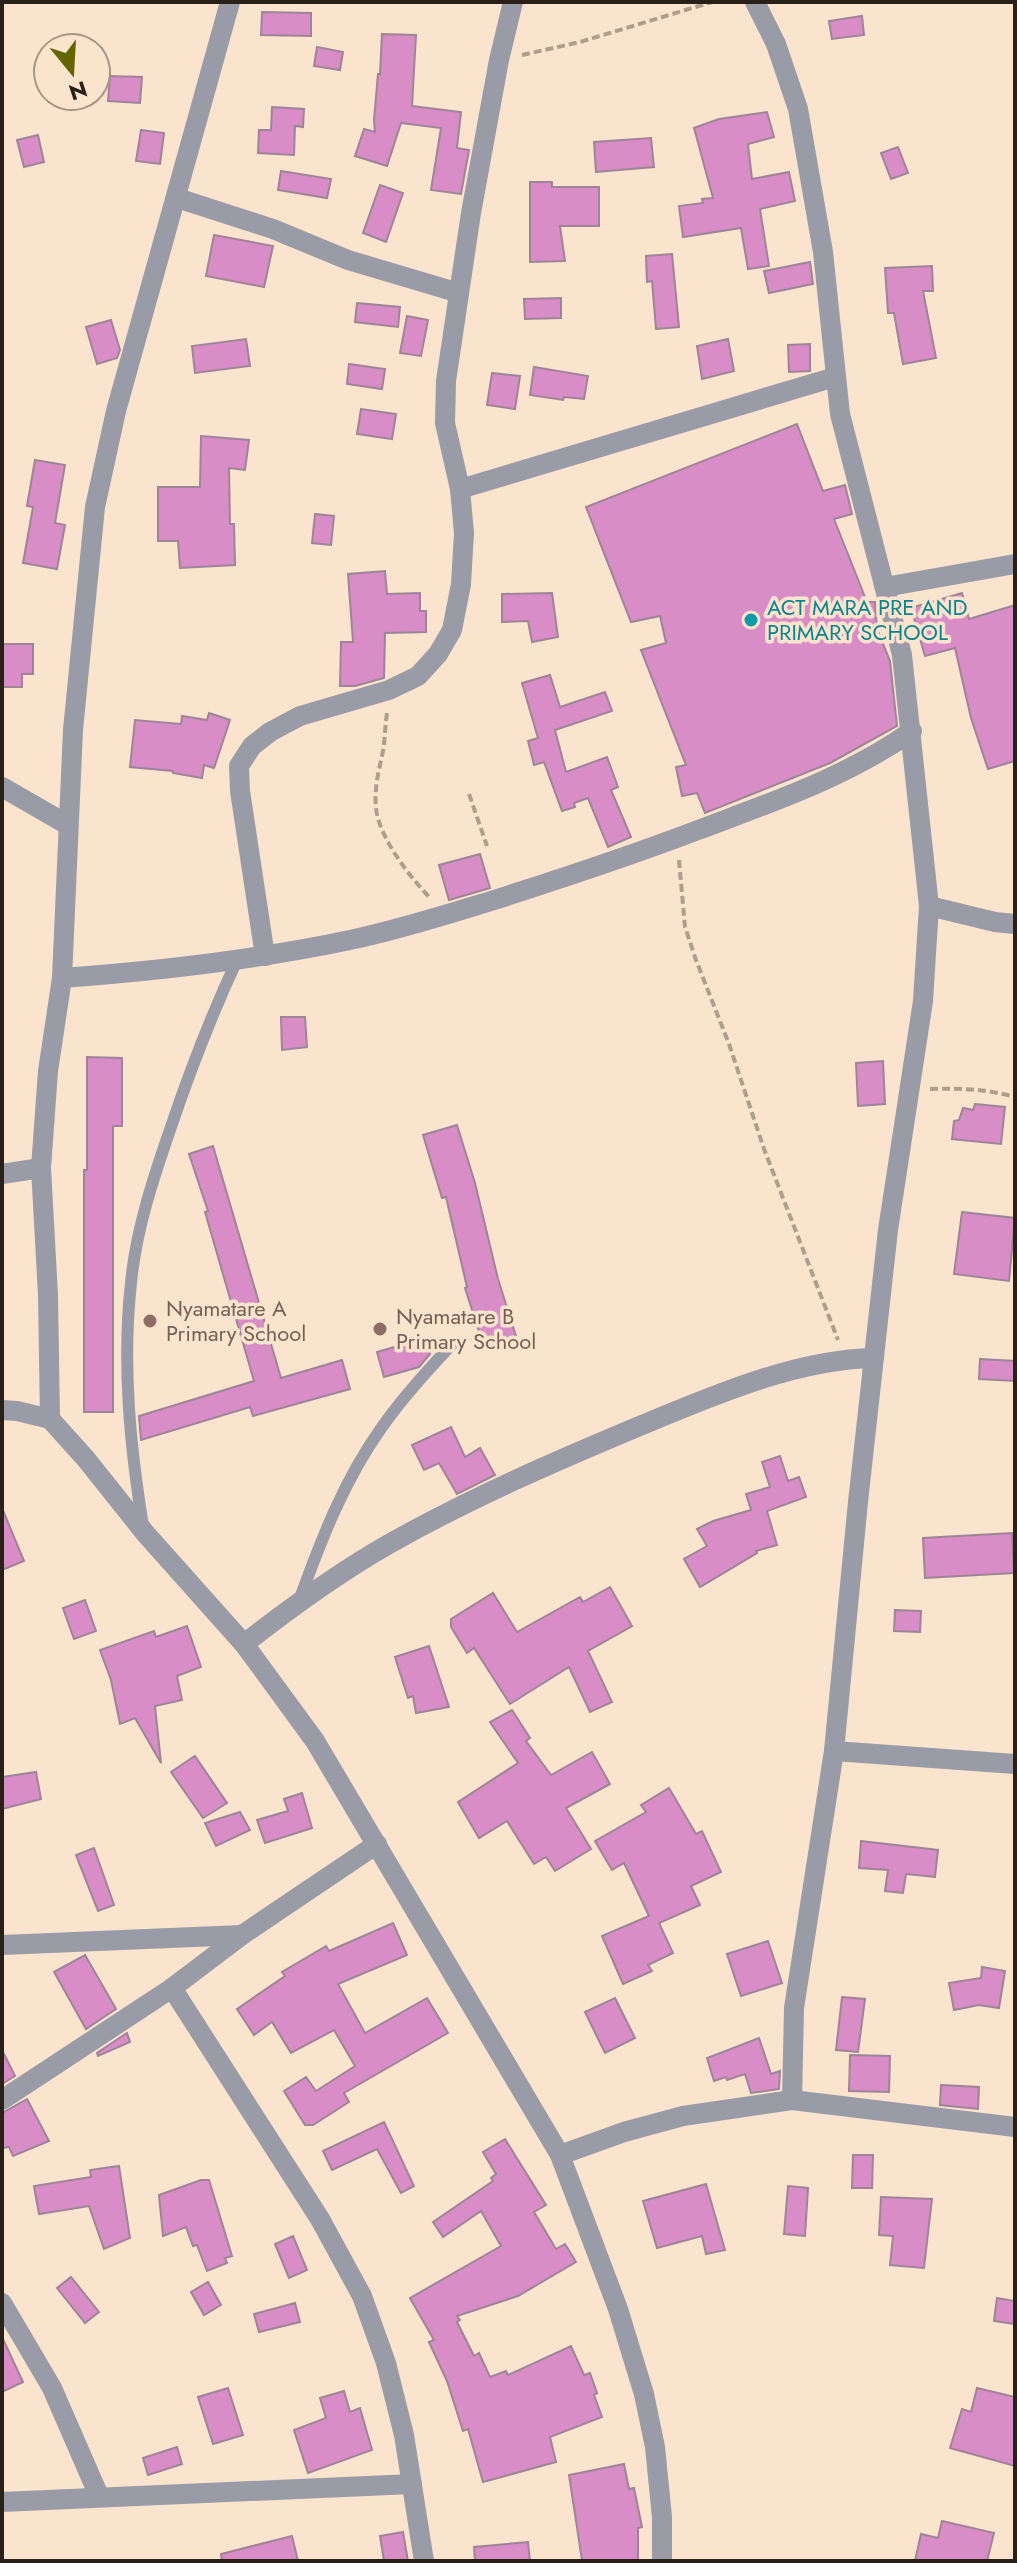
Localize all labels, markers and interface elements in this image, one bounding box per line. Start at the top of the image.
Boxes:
north arrow [32,32,112,112]
text: N [65,73,91,109]
place label: ACT MARA PRE AND PRIMARY SCHOOL [767,591,968,648]
marker: ACT MARA PRE AND PRIMARY SCHOOL [742,611,760,629]
place label: Nyamatare A Primary School [166,1292,306,1349]
place label: Nyamatare B Primary School [396,1300,536,1357]
marker: Nyamatare A Primary School [141,1312,159,1330]
marker: Nyamatare B Primary School [371,1320,389,1338]

